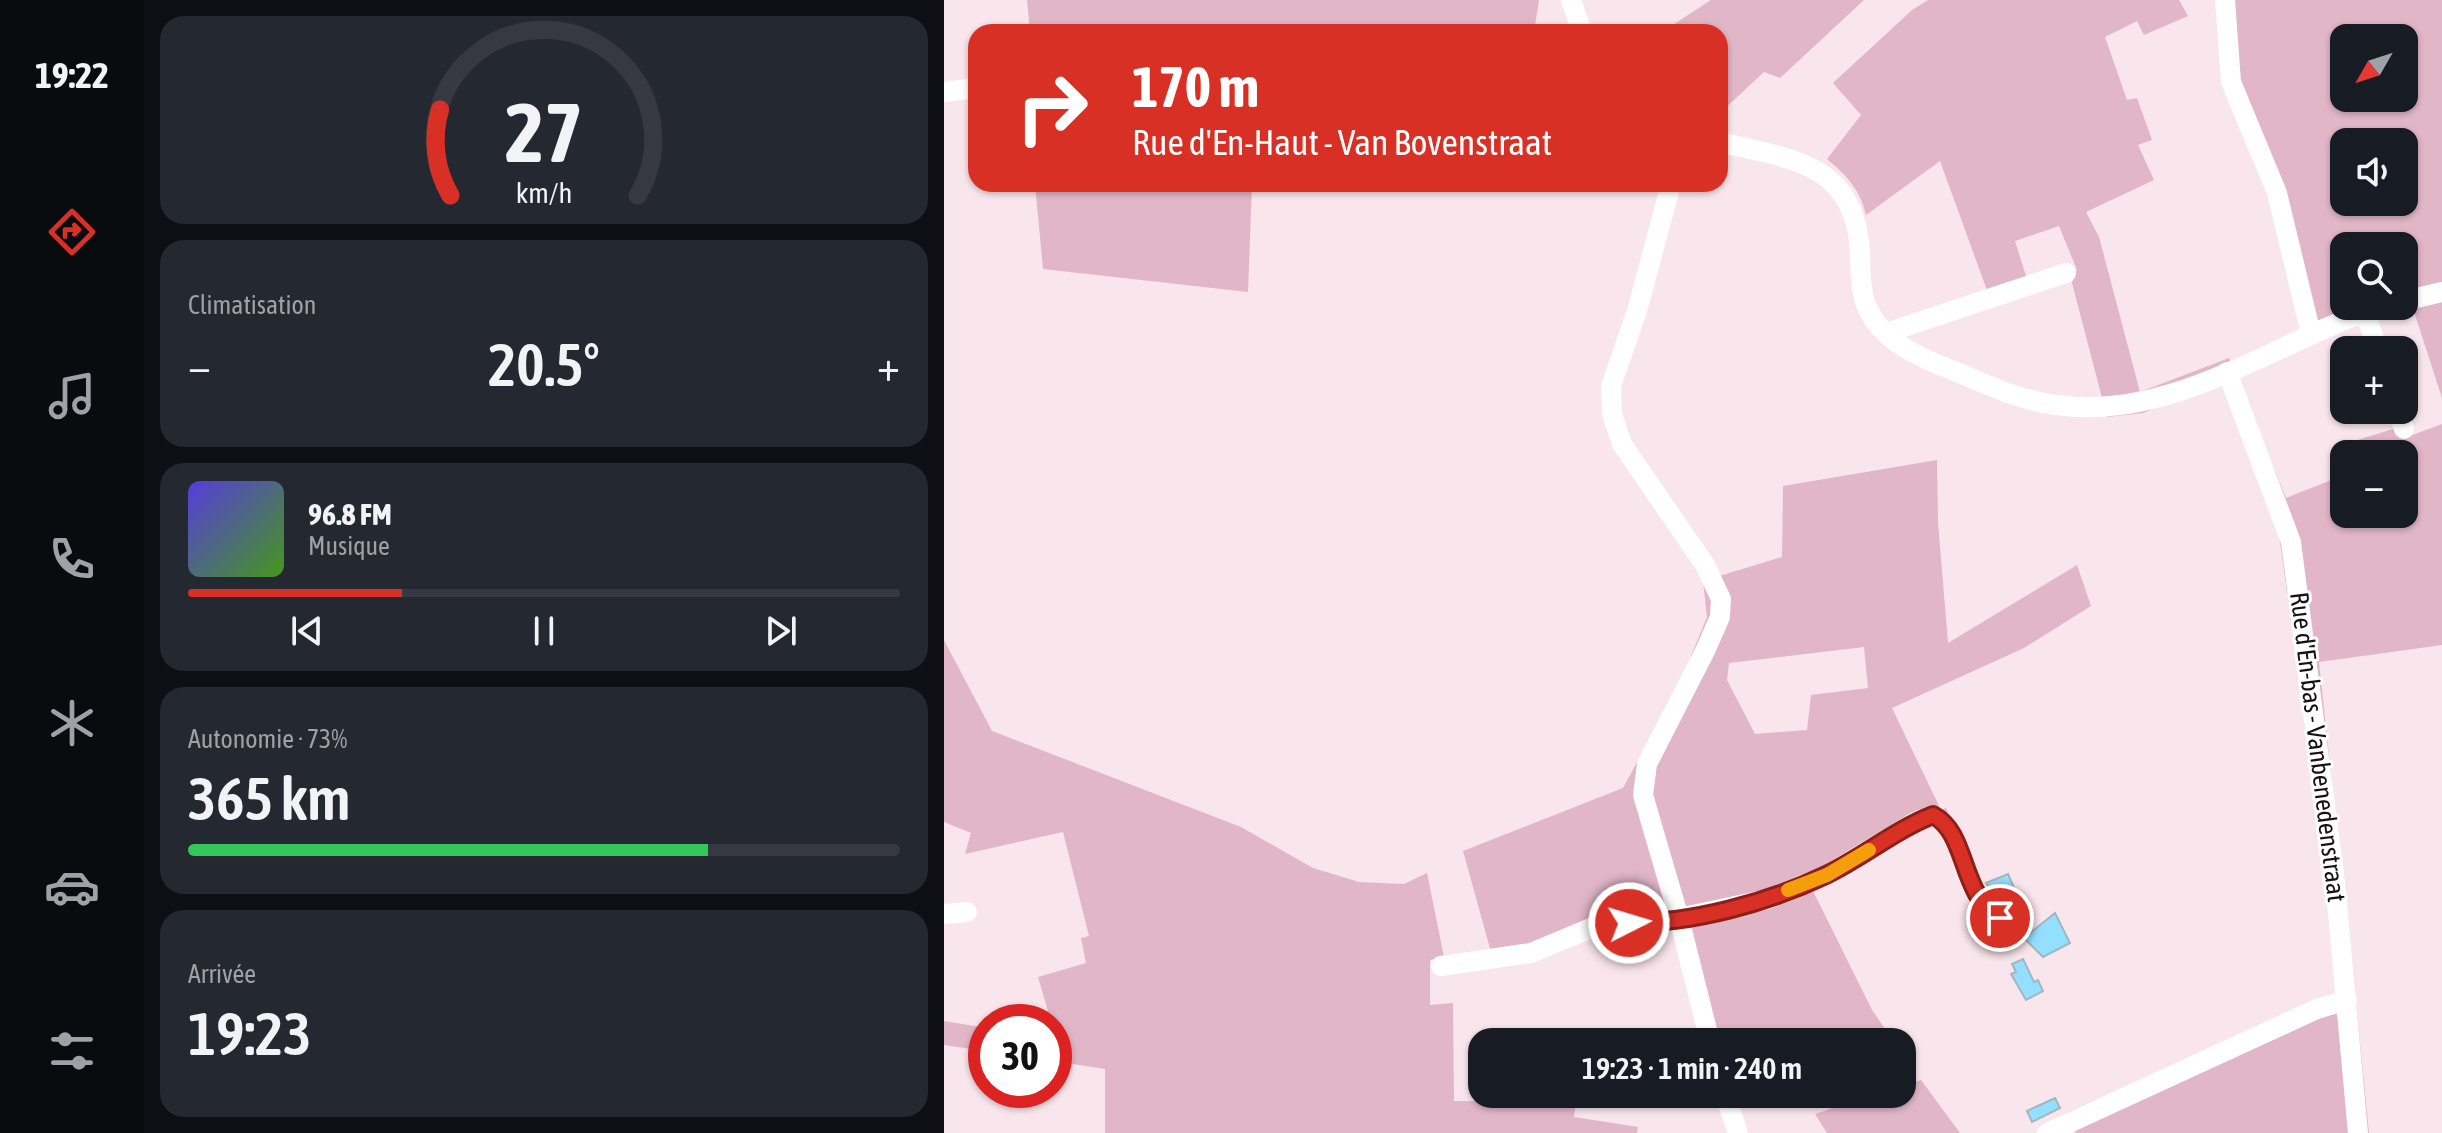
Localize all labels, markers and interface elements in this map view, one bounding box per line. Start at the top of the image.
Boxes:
north arrow [2330,24,2418,112]
map controls [2330,24,2418,528]
text: 19:22 [35,54,109,96]
text: 170 m [1132,55,1259,119]
icon: right [1000,56,1104,160]
text: 27 [505,84,583,180]
text: Rue d'En-Haut - Van Bovenstraat [1132,121,1552,163]
button: sound [2330,128,2418,216]
text: km/h [516,176,572,209]
icon: directions [44,204,100,260]
button: search [2330,232,2418,320]
text: Climatisation [188,290,316,320]
text: 20.5° [488,330,600,399]
button: + [2330,336,2418,424]
text: − [188,340,211,390]
text: + [877,340,900,390]
icon: music [44,368,100,424]
button: − [2330,440,2418,528]
text: 96.8 FM [308,497,392,531]
icon: phone [44,531,100,587]
text: Musique [308,531,390,561]
street label: Rue d'En-bas - Vanbenedenstraat [2284,590,2352,904]
icon: previous [285,609,329,653]
icon: pause [522,609,566,653]
icon: next [759,609,803,653]
icon: climate [44,695,100,751]
text: Autonomie · 73% [188,724,347,754]
text: 365 km [188,764,350,833]
icon: car [44,859,100,915]
position arrow [1587,881,1671,965]
pin [1966,884,2034,952]
icon: arrive [1978,896,2022,940]
text: Arrivée [188,959,256,989]
text: 19:23 [188,999,311,1068]
speed limit sign: 30 [968,1004,1072,1108]
icon: filters [44,1023,100,1079]
text: 19:23 · 1 min · 240 m [1582,1051,1802,1085]

